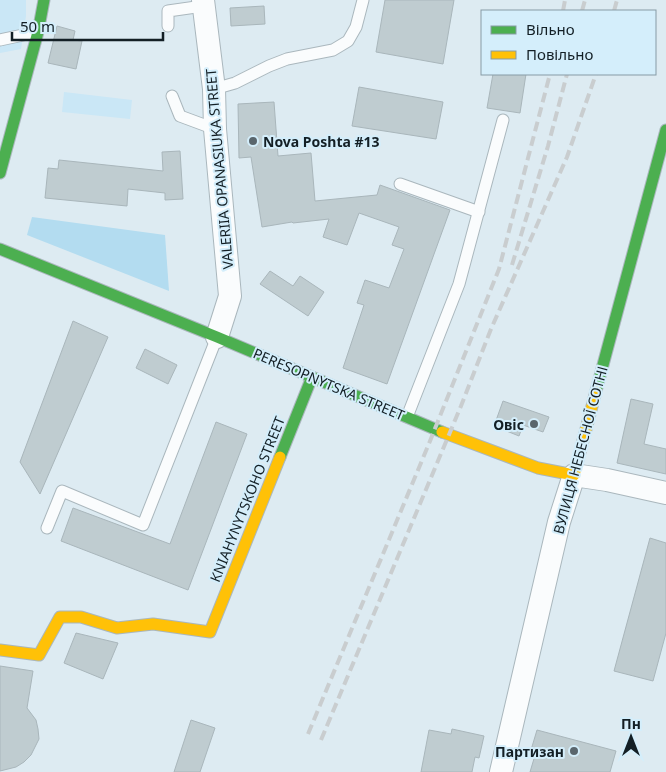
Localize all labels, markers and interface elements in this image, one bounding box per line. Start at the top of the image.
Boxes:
scale bar [12,10,164,42]
legend [481,10,656,75]
text: 50 m [20,16,55,36]
text: Вільно [526,19,575,39]
text: Повільно [526,44,593,64]
street label: VALERIIA OPANASIUKA STREET [201,68,237,270]
place label: Nova Poshta #13 [263,132,380,151]
marker: Nova Poshta #13 [247,135,259,147]
street label: PERESOPNYTSKA STREET [250,343,408,425]
street label: ВУЛИЦЯ НЕБЕСНОЇ СОТНІ [548,364,612,536]
street label: KNIAHYNYTSKOHO STREET [205,413,289,585]
place label: Овіс [493,415,524,434]
marker: Овіс [528,418,540,430]
north arrow [606,712,656,762]
text: Пн [621,714,641,733]
place label: Партизан [495,742,564,761]
marker: Партизан [568,745,580,757]

